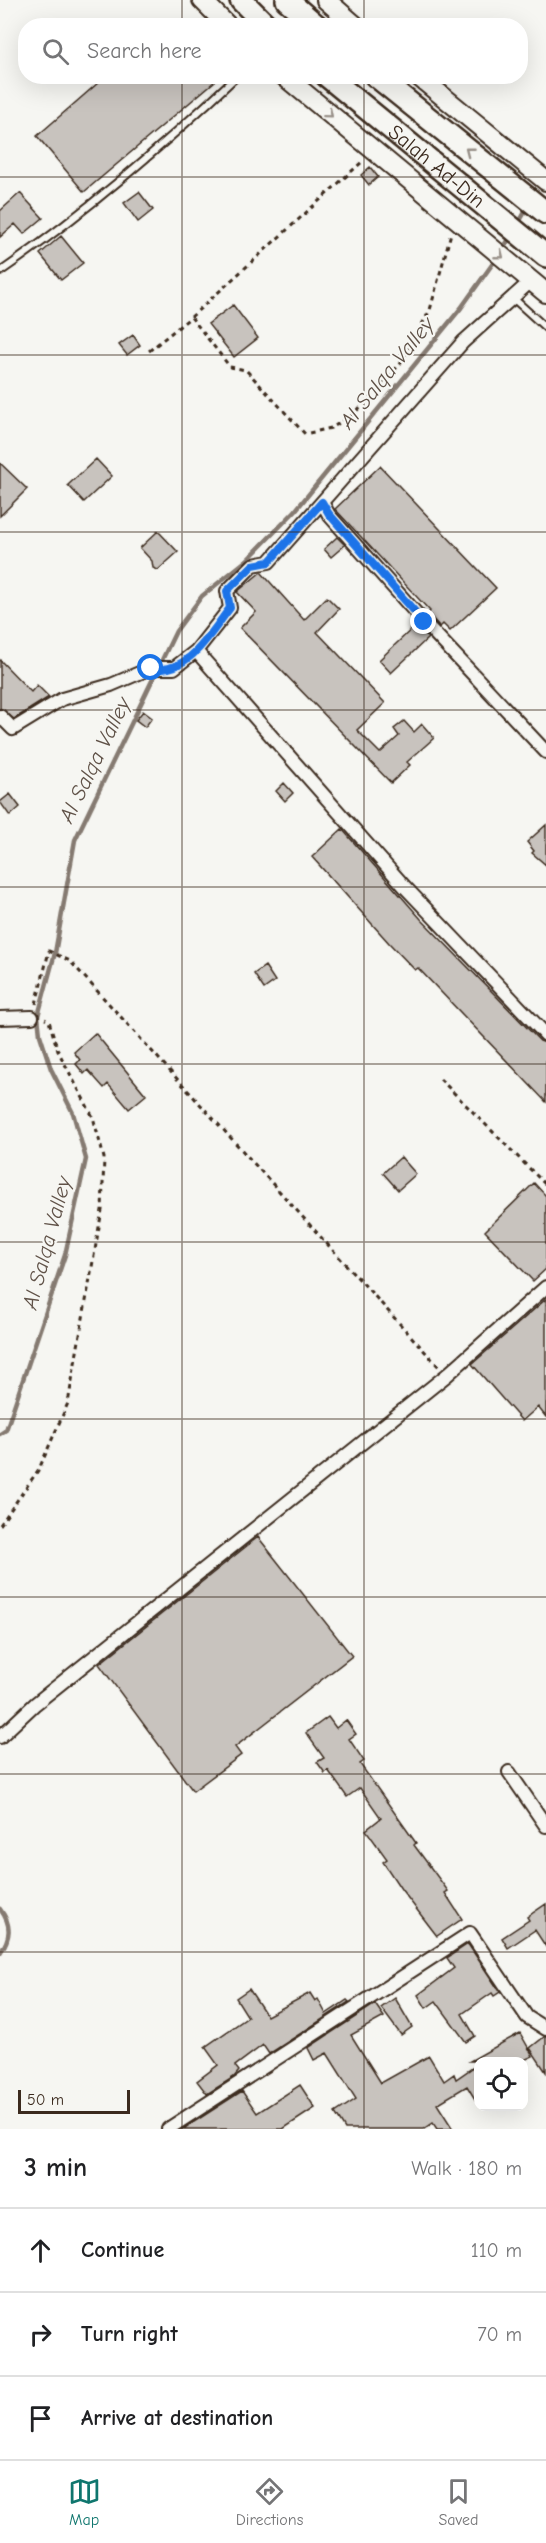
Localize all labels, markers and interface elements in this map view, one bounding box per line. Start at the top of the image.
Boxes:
search box [18,18,528,84]
icon: search [39,35,72,68]
text: Search here [87,38,202,64]
one-way arrow [322,107,333,118]
street label: Salah Ad-Din [384,120,490,213]
one-way arrow [465,147,476,158]
one-way arrow [494,248,505,259]
water label: Al Salqa Valley [333,311,441,435]
route end [410,608,436,634]
route start [137,654,163,680]
water label: Al Salqa Valley [53,692,137,828]
water label: Al Salqa Valley [17,1173,77,1313]
map controls [474,2057,528,2111]
button: locate [474,2057,528,2111]
scale bar [18,2087,130,2114]
text: 50 m [27,2091,64,2109]
text: 3 min [24,2153,87,2183]
text: Walk · 180 m [411,2157,522,2180]
icon: ahead [24,2234,57,2267]
text: Continue [81,2237,164,2263]
text: 110 m [471,2239,522,2262]
icon: right [24,2318,57,2351]
text: Turn right [81,2321,178,2347]
text: 70 m [477,2323,522,2346]
icon: arrive [24,2402,57,2435]
text: Arrive at destination [81,2405,273,2431]
tab: Map [68,2475,101,2529]
tab: Directions [236,2475,303,2529]
tab: Saved [438,2475,478,2529]

